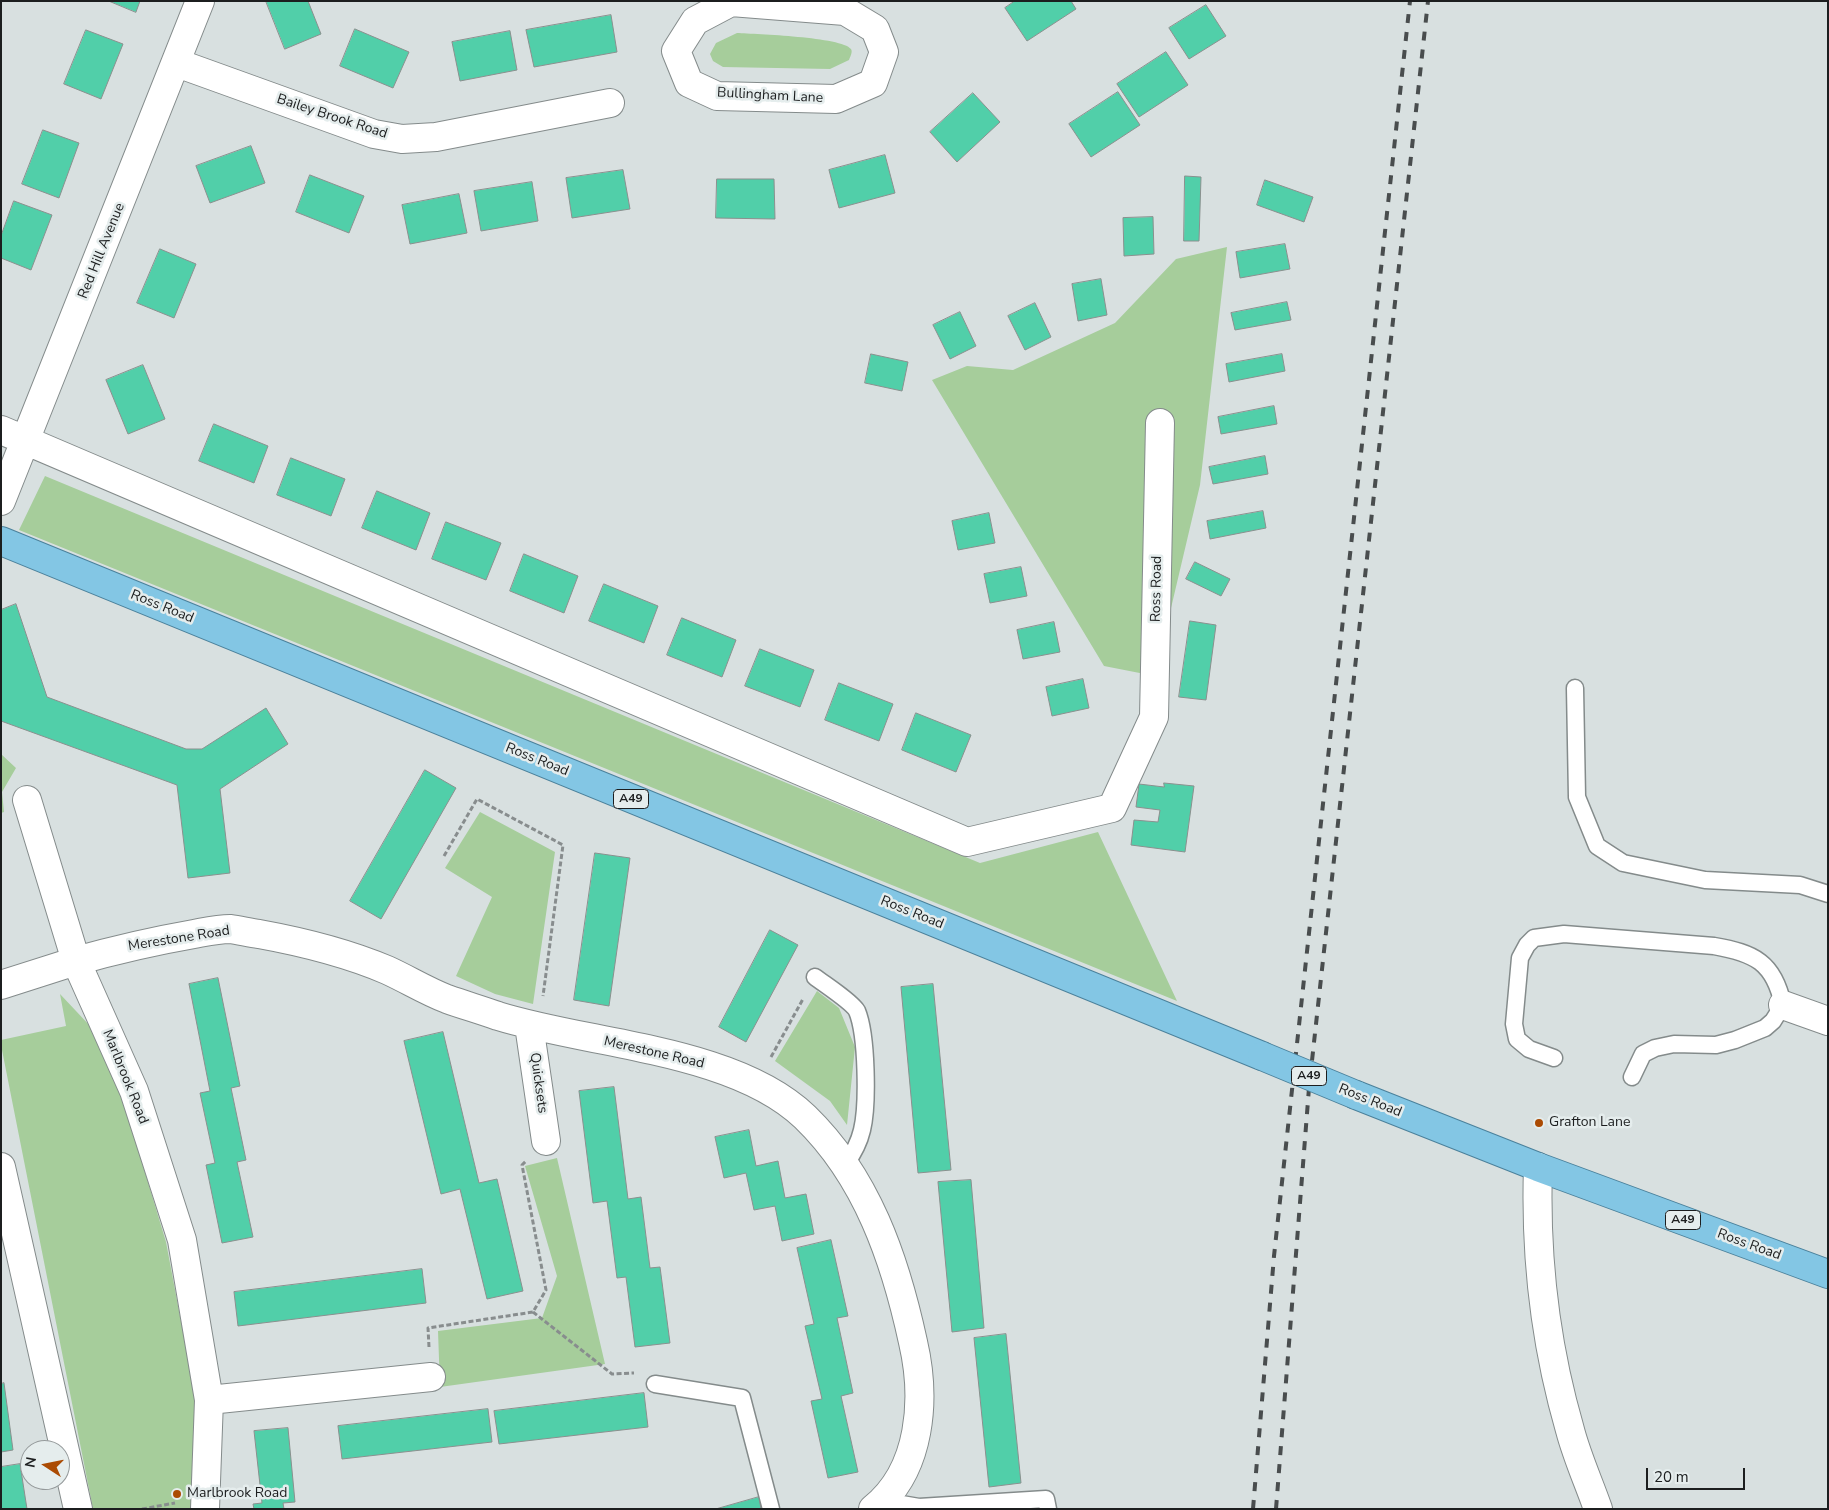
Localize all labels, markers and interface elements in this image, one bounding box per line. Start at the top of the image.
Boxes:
street label: Bullingham Lane [716,85,824,107]
street label: Bailey Brook Road [274,91,390,143]
street label: Red Hill Avenue [75,201,129,301]
street label: Ross Road [1148,556,1166,622]
street label: Ross Road [128,587,196,627]
street label: Ross Road [503,740,571,780]
road number: A49 [614,790,648,809]
street label: Ross Road [878,893,946,933]
street label: Merestone Road [127,923,231,955]
street label: Marlbrook Road [98,1027,152,1127]
street label: Merestone Road [602,1033,706,1073]
street label: Quicksets [525,1052,551,1114]
road number: A49 [1292,1066,1326,1086]
street label: Ross Road [1336,1081,1404,1121]
place label: Grafton Lane [1549,1115,1630,1131]
marker: Grafton Lane [1533,1117,1545,1129]
road number: A49 [1666,1210,1700,1230]
street label: Ross Road [1715,1226,1783,1264]
north arrow [20,1440,70,1490]
text: N [20,1455,41,1469]
scale bar [1649,1458,1748,1490]
text: 20 m [1654,1467,1689,1487]
place label: Marlbrook Road [187,1486,287,1502]
marker: Marlbrook Road [171,1488,183,1500]

